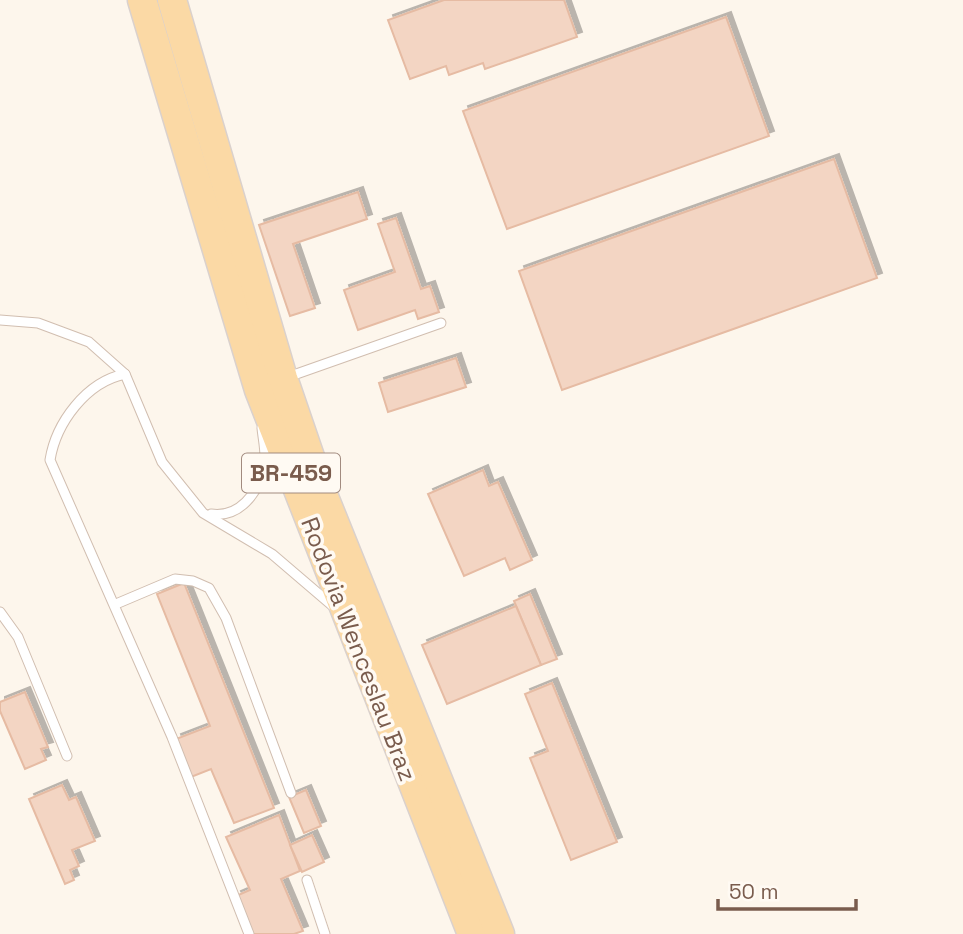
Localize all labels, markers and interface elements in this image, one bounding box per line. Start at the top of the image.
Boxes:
road number: BR-459 [242,453,340,492]
street label: Rodovia Wenceslau Braz [294,513,424,785]
scale bar [718,867,856,911]
text: 50 m [729,878,779,905]

